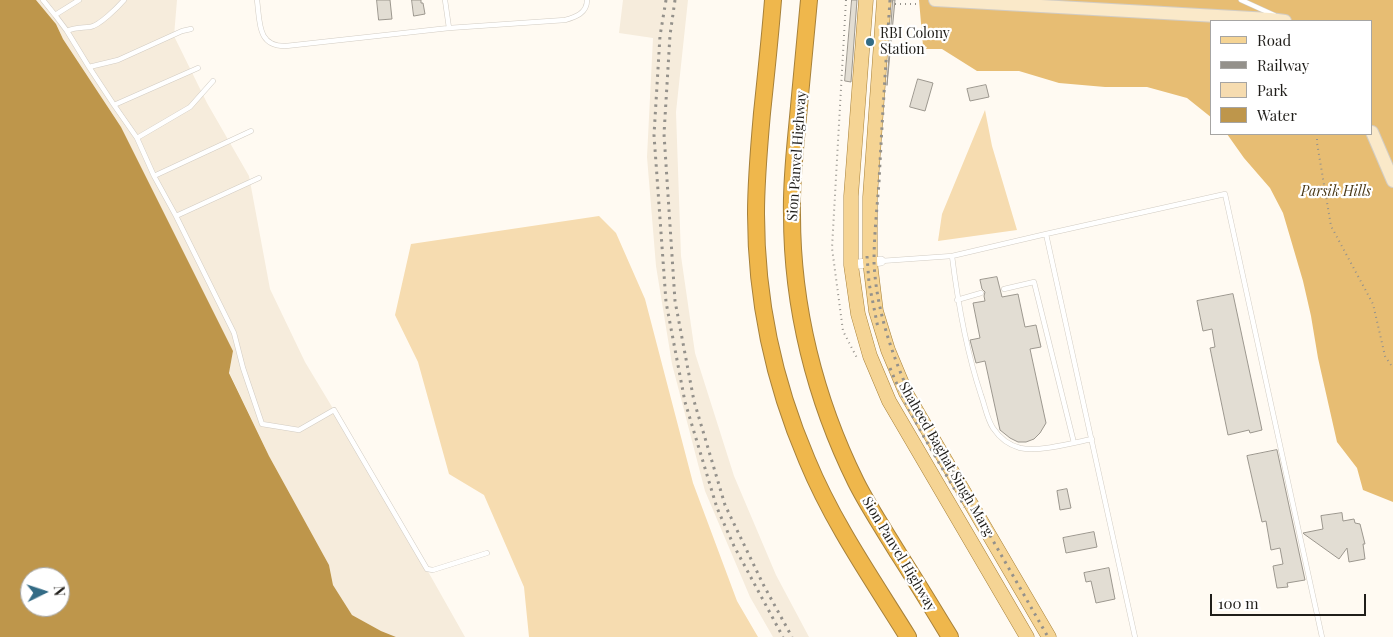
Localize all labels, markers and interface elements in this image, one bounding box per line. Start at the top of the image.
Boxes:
legend [1210,20,1373,135]
place label: RBI Colony Station [880,26,950,58]
text: Road [1257,30,1291,50]
marker: RBI Colony Station [864,36,876,48]
text: Railway [1257,55,1309,75]
text: Park [1257,80,1288,100]
street label: Sion Panvel Highway [784,90,810,222]
text: Water [1257,105,1297,125]
park label: Parsik Hills [1301,184,1371,200]
street label: Shaheed Baghat Singh Marg [895,379,997,539]
street label: Sion Panvel Highway [858,494,940,614]
north arrow [20,567,70,617]
scale bar [1213,584,1369,616]
text: N [50,585,69,597]
text: 100 m [1218,593,1259,613]

